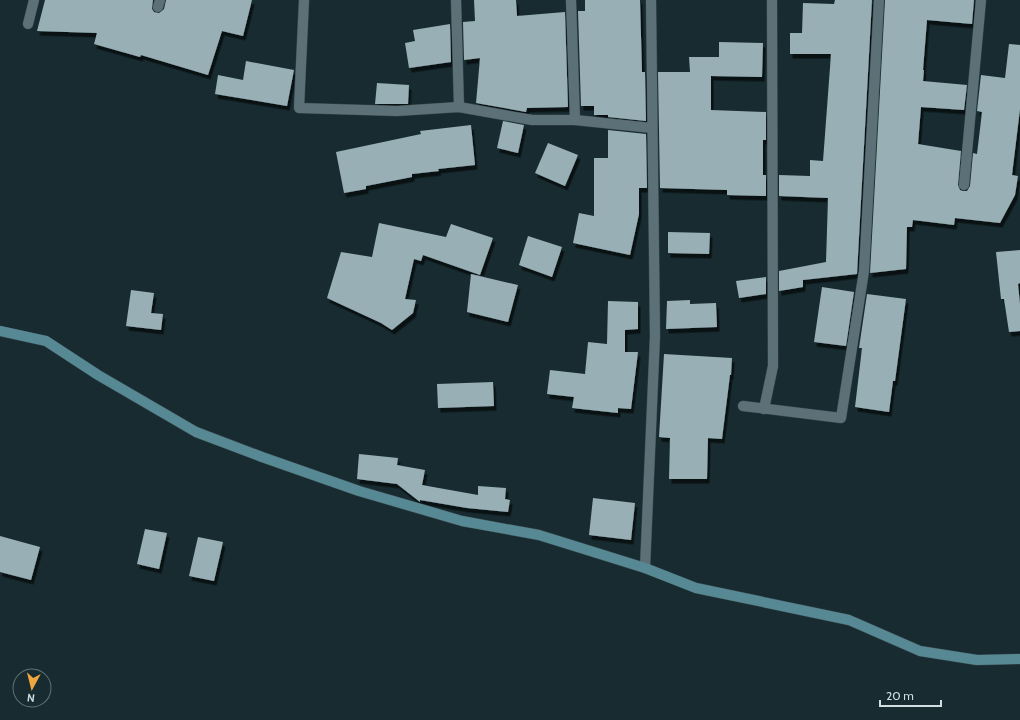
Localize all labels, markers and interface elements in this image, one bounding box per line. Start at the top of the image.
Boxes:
north arrow [12,668,52,708]
scale bar [880,682,941,708]
text: 20 m [886,688,914,703]
text: N [26,691,35,705]

